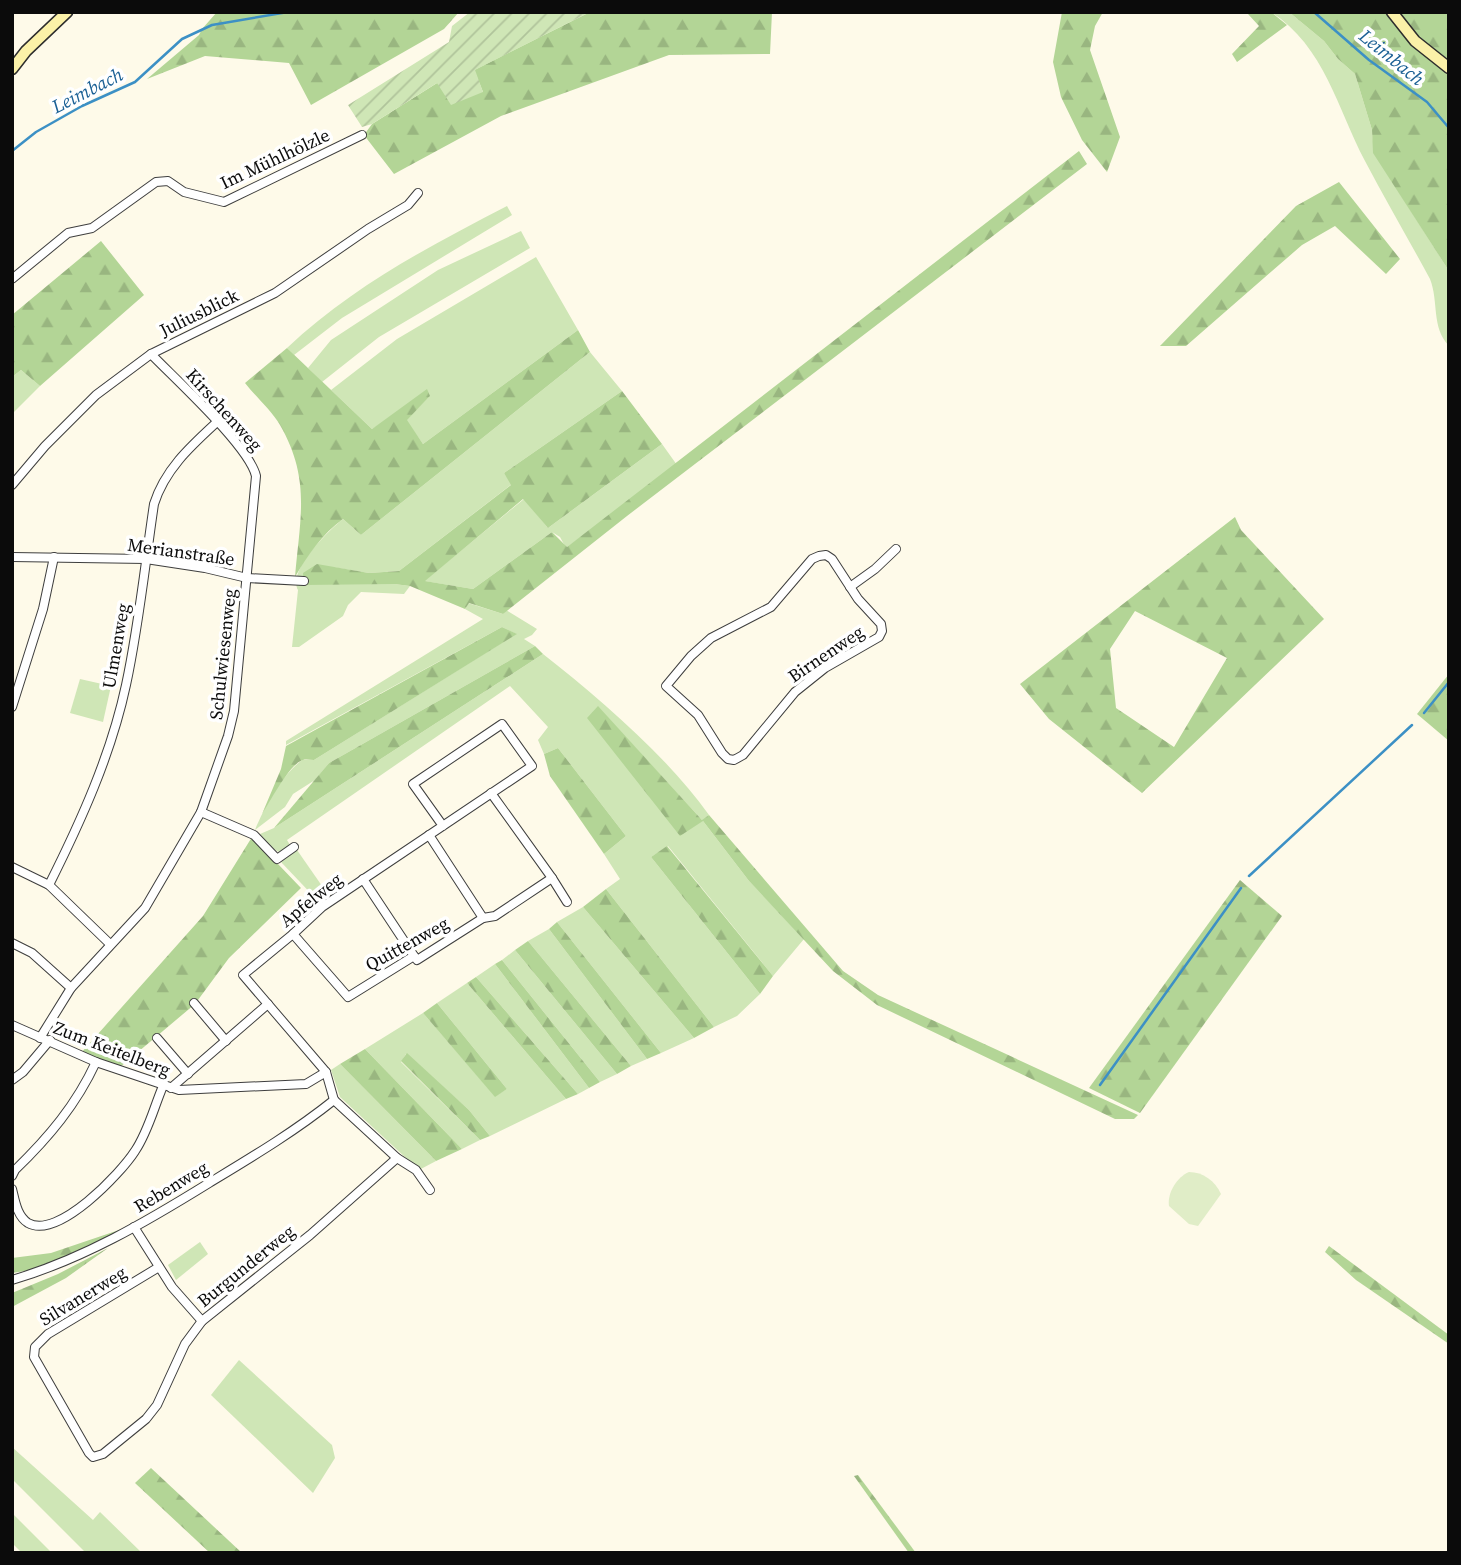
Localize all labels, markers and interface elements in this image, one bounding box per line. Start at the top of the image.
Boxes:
water label: Leimbach [1353,22,1431,92]
water label: Leimbach [46,61,128,119]
street label: Im Mühlhölzle [216,122,334,195]
street label: Juliusblick [154,283,243,343]
street label: Kirschenweg [180,363,268,456]
street label: Merianstraße [126,532,236,571]
street label: Schulwiesenweg [203,587,242,721]
street label: Ulmenweg [96,601,135,690]
street label: Birnenweg [783,619,869,688]
street label: Apfelweg [274,867,347,933]
street label: Quittenweg [361,910,453,977]
street label: Zum Keitelberg [50,1015,174,1082]
street label: Rebenweg [129,1155,212,1218]
street label: Burgunderweg [192,1219,300,1313]
street label: Silvanerweg [35,1260,131,1331]

